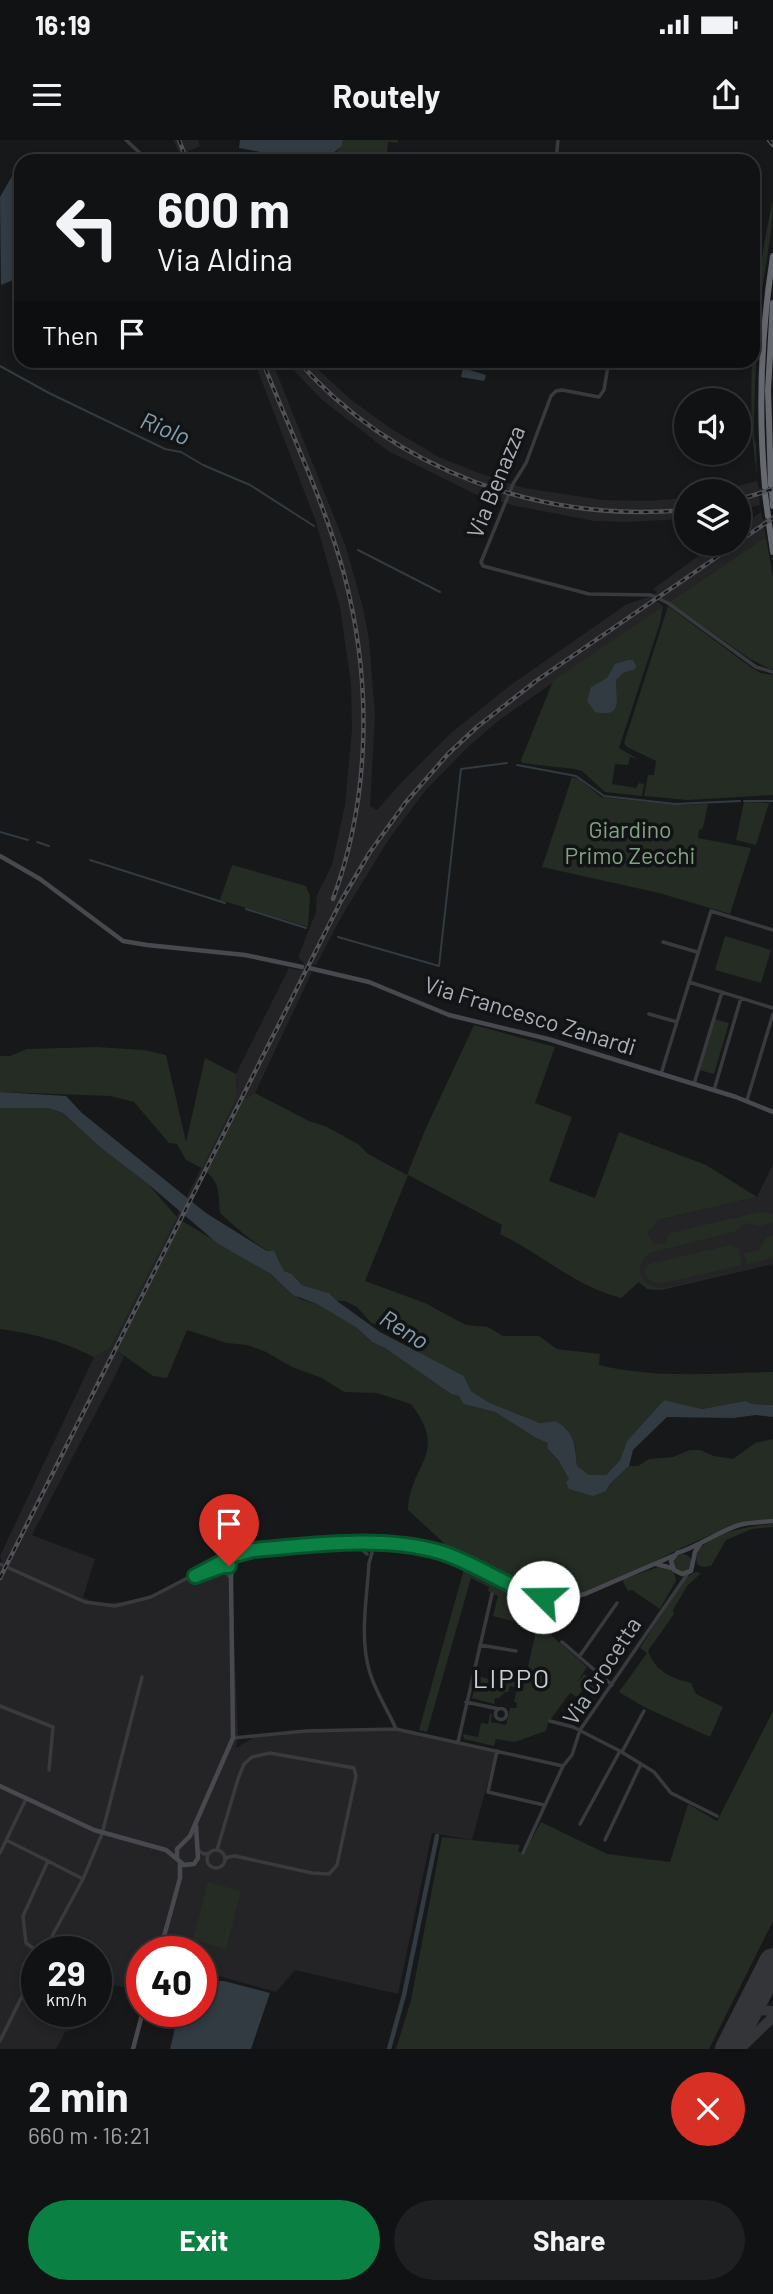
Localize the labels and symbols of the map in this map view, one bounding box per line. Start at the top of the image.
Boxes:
water label: Riolo [137,405,195,451]
street label: Via Benazza [460,421,530,542]
park label: Giardino Primo Zecchi [565,815,695,869]
street label: Via Francesco Zanardi [421,969,640,1061]
water label: Reno [375,1303,434,1355]
pin [199,1494,259,1566]
position arrow [506,1560,580,1634]
street label: Via Crocetta [556,1611,646,1730]
district label: LIPPO [473,1662,551,1693]
speed limit sign: 40 [126,1936,217,2027]

